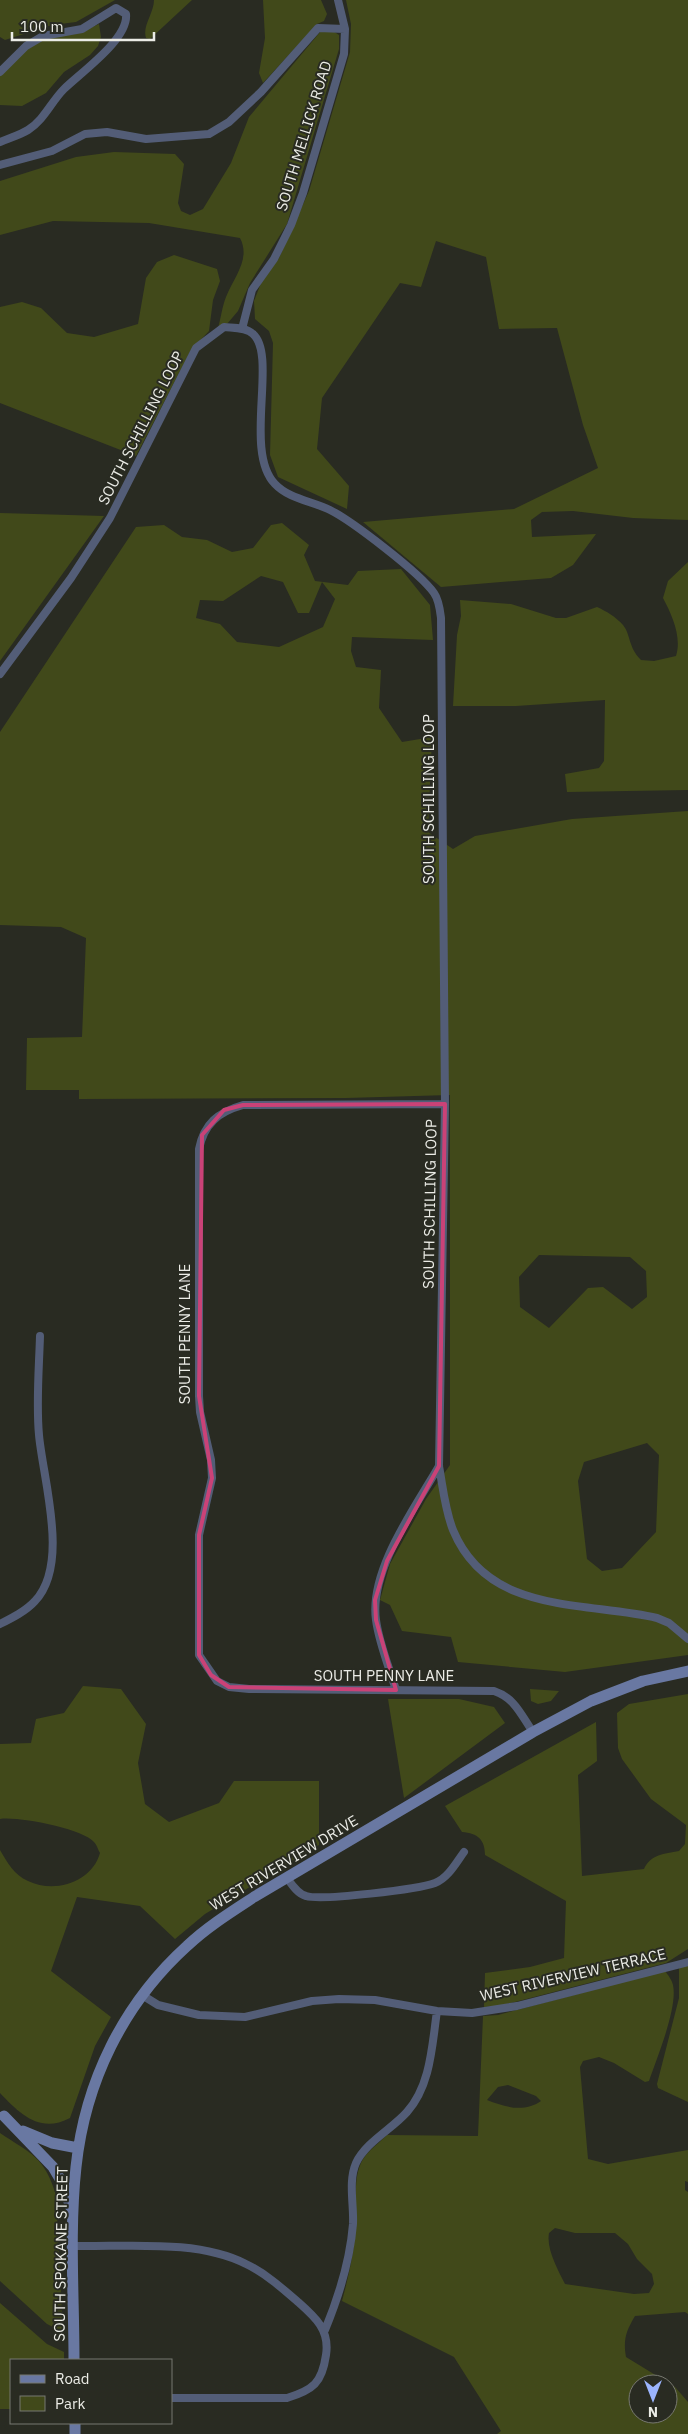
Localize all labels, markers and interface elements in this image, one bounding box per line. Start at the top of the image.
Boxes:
scale bar [12,10,155,42]
text: 100 m [20,17,64,36]
street label: SOUTH MELLICK ROAD [272,58,335,213]
street label: SOUTH SCHILLING LOOP [94,348,188,508]
street label: SOUTH SCHILLING LOOP [419,714,438,884]
street label: SOUTH SCHILLING LOOP [419,1119,440,1289]
street label: SOUTH PENNY LANE [175,1264,194,1404]
street label: SOUTH PENNY LANE [314,1666,454,1685]
street label: WEST RIVERVIEW DRIVE [206,1811,361,1914]
street label: WEST RIVERVIEW TERRACE [478,1944,668,2005]
street label: SOUTH SPOKANE STREET [49,2166,72,2342]
legend [10,2359,172,2424]
text: Road [55,2369,90,2388]
north arrow [628,2374,678,2424]
text: Park [55,2394,85,2413]
text: N [648,2403,658,2421]

